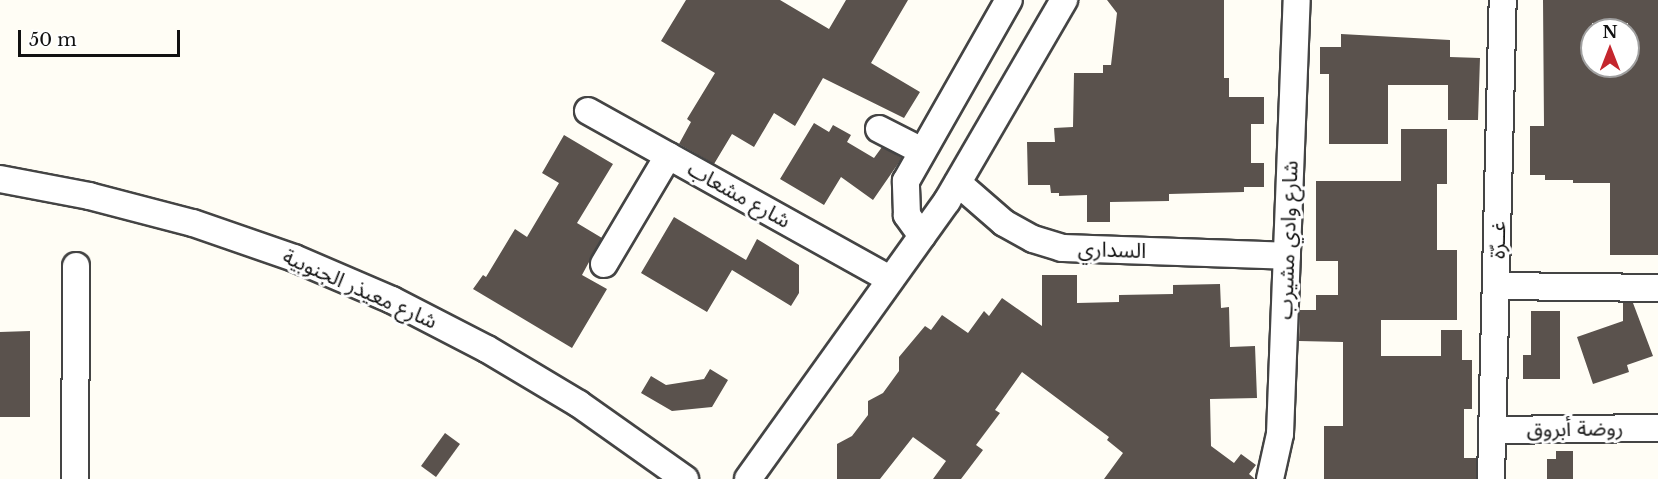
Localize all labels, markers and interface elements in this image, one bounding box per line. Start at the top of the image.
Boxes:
scale bar [21,18,183,56]
north arrow [1580,18,1640,78]
text: N [1602,22,1618,42]
text: 50 m [29,29,77,51]
street label: شارع مشعاب [683,156,795,234]
street label: شارع وادي مشيرب [1273,160,1303,320]
street label: غــرّة [1485,221,1511,259]
street label: السداري [1078,236,1146,264]
street label: شارع معيذر الجنوبية [279,244,441,334]
street label: روضة أبروق [1526,416,1624,442]

